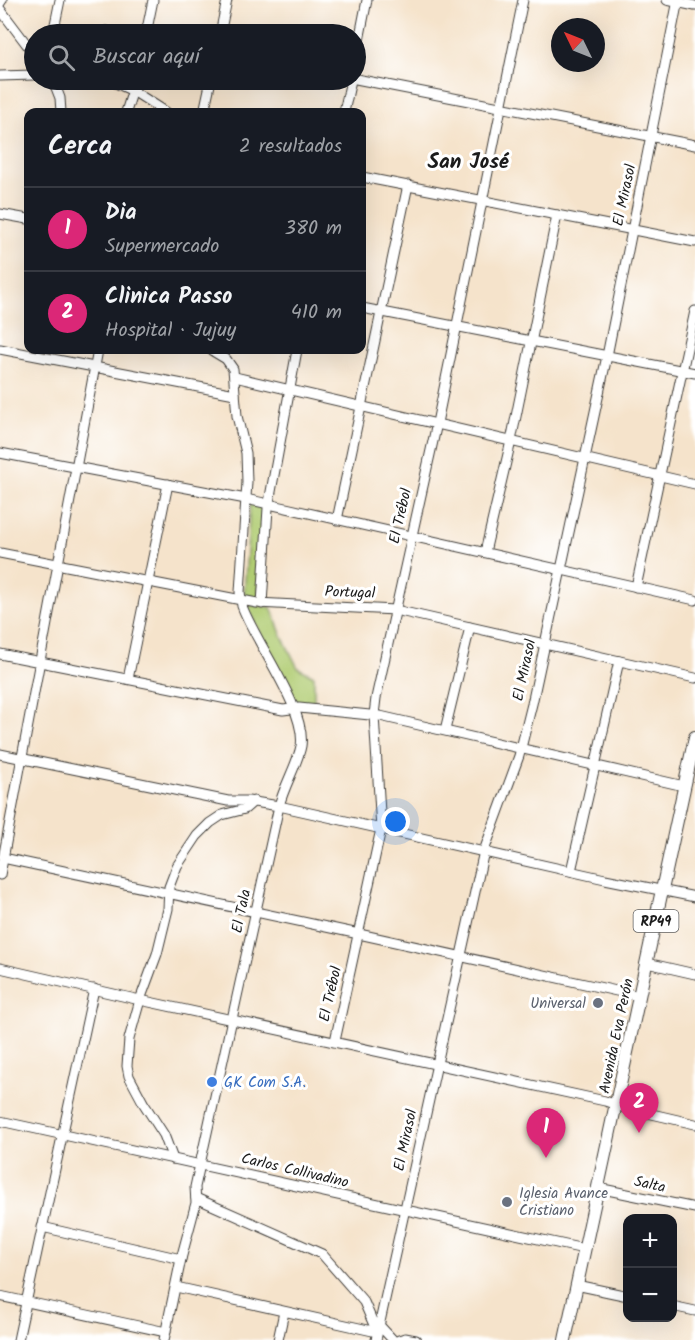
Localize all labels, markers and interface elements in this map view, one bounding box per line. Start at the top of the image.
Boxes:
north arrow [551,18,605,72]
search box [24,24,366,90]
text: Buscar aquí [93,40,200,75]
icon: search [45,41,78,74]
text: Cerca [48,126,112,168]
text: 2 resultados [239,131,342,163]
district label: San José [427,146,510,179]
street label: El Mirasol [607,162,643,228]
text: Dia [105,196,137,231]
text: 1 [64,213,71,245]
text: 380 m [285,213,342,245]
text: Supermercado [105,231,219,263]
text: Clinica Passo [105,280,232,315]
text: 2 [62,297,73,329]
text: 410 m [291,297,342,329]
text: Hospital · Jujuy [105,315,236,347]
street label: El Trébol [383,486,419,546]
street label: Portugal [324,580,376,606]
street label: El Mirasol [507,637,543,703]
your location [381,807,410,836]
street label: El Tala [226,887,258,935]
road number: RP49 [634,910,678,932]
street label: El Trébol [313,964,349,1024]
street label: Avenida Eva Perón [593,976,641,1096]
place label: Universal [530,992,586,1016]
marker: Universal [591,996,605,1010]
place label: GK Com S.A. [224,1071,306,1095]
marker: GK Com S.A. [205,1075,219,1089]
pin: 2 [620,1084,658,1133]
street label: El Mirasol [388,1107,424,1173]
pin: 1 [526,1108,566,1158]
street label: Carlos Collivadino [239,1147,351,1195]
street label: Salta [632,1170,668,1200]
place label: Iglesia Avance Cristiano [519,1182,608,1223]
marker: Iglesia Avance Cristiano [500,1195,514,1209]
map controls [623,1214,677,1322]
button: + [623,1214,677,1268]
button: − [623,1268,677,1322]

